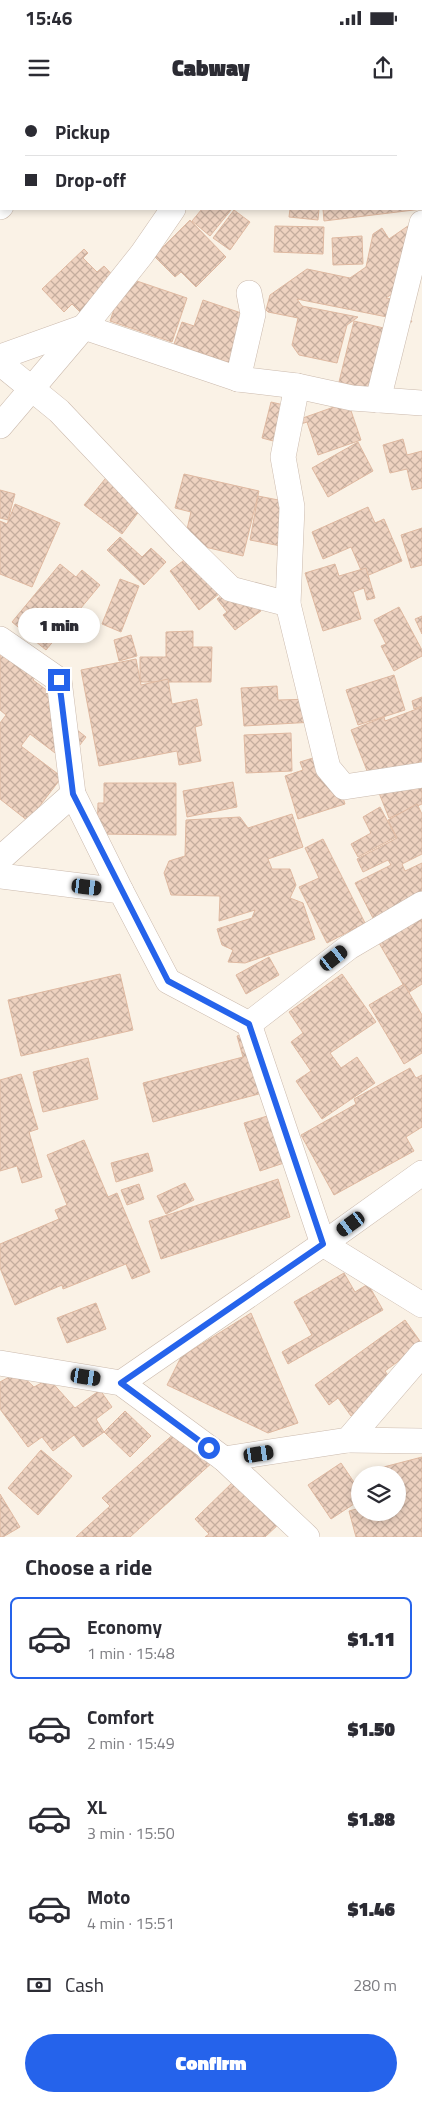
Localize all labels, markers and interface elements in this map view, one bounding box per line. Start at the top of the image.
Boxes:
text: 15:46 [25,3,72,32]
text: Cabway [172,51,250,85]
icon: menu [25,54,53,82]
icon: share [369,54,397,82]
text: Pickup [55,117,110,146]
text: Drop-off [55,165,126,194]
callout: 1 min [18,608,100,642]
text: 1 min [39,613,79,637]
route end [48,669,70,691]
car [71,878,102,896]
car [317,943,350,973]
car [334,1209,367,1239]
car [70,1367,101,1387]
route start [198,1437,220,1459]
car [243,1444,274,1464]
map controls [351,1466,406,1521]
button: layers [351,1466,406,1521]
text: Choose a ride [25,1550,152,1584]
text: Economy [87,1612,162,1641]
icon: car [27,1616,72,1661]
text: $1.11 [348,1624,395,1653]
text: 1 min · 15:48 [87,1641,175,1665]
text: Comfort [87,1702,154,1731]
icon: car [27,1706,72,1751]
text: $1.50 [348,1714,395,1743]
text: 2 min · 15:49 [87,1731,175,1755]
text: XL [87,1792,107,1821]
icon: car [27,1796,72,1841]
text: $1.88 [348,1804,395,1833]
text: 3 min · 15:50 [87,1821,175,1845]
text: Moto [87,1882,130,1911]
icon: car [27,1886,72,1931]
text: $1.46 [348,1894,395,1923]
text: 4 min · 15:51 [87,1911,175,1935]
text: Cash [65,1970,104,1999]
icon: cash [25,1971,53,1999]
text: 280 m [353,1973,397,1997]
button: Confirm [25,2034,397,2092]

